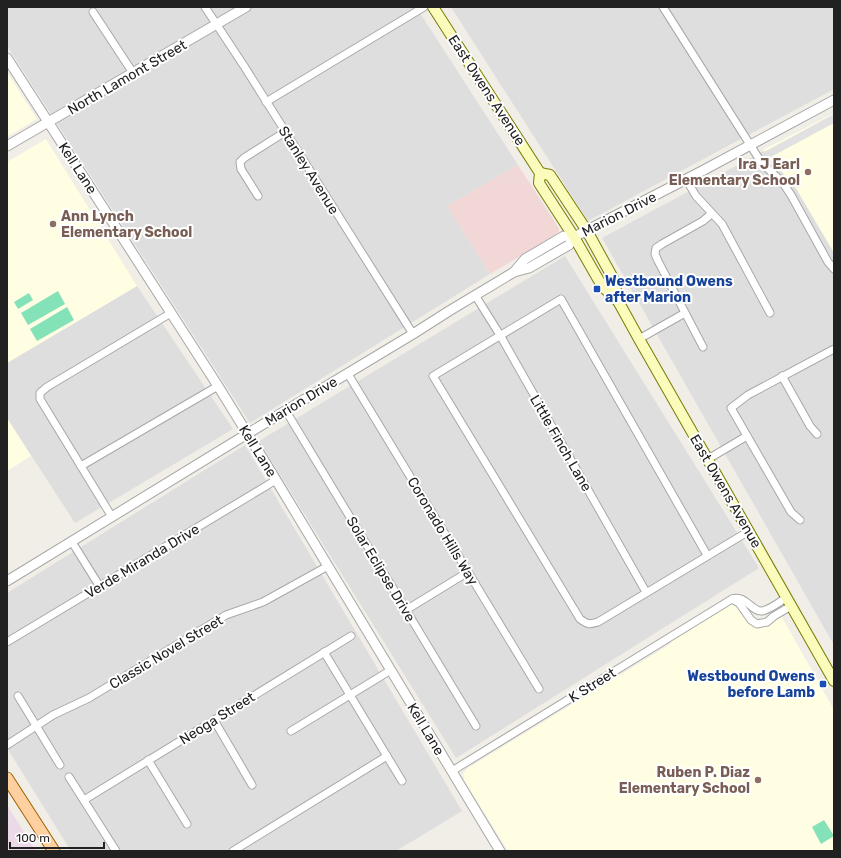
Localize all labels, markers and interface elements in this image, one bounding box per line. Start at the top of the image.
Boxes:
street label: East Owens Avenue [445,32,529,149]
street label: North Lamont Street [65,36,190,118]
street label: Stanley Avenue [275,123,343,218]
street label: Kell Lane [55,139,101,197]
place label: Ira J Earl Elementary School [669,156,800,189]
marker: Ira J Earl Elementary School [803,167,813,177]
street label: Marion Drive [579,188,659,240]
place label: Ann Lynch Elementary School [61,208,192,241]
marker: Ann Lynch Elementary School [48,219,58,229]
place label: Westbound Owens after Marion [605,273,733,306]
marker: Westbound Owens after Marion [592,284,602,294]
street label: Marion Drive [262,373,341,430]
street label: Little Finch Lane [526,392,595,495]
street label: Kell Lane [235,422,280,480]
street label: East Owens Avenue [686,431,765,551]
street label: Coronado Hills Way [404,474,482,589]
street label: Solar Eclipse Drive [342,514,419,625]
street label: Verde Miranda Drive [82,521,203,602]
street label: Classic Novel Street [106,612,227,693]
street label: K Street [566,664,619,706]
place label: Westbound Owens before Lamb [687,668,815,701]
marker: Westbound Owens before Lamb [818,679,828,689]
street label: Neoga Street [176,688,259,748]
street label: Kell Lane [403,700,448,759]
place label: Ruben P. Diaz Elementary School [619,764,750,797]
marker: Ruben P. Diaz Elementary School [753,775,763,785]
scale bar [10,824,104,850]
text: 100 m [16,831,50,845]

